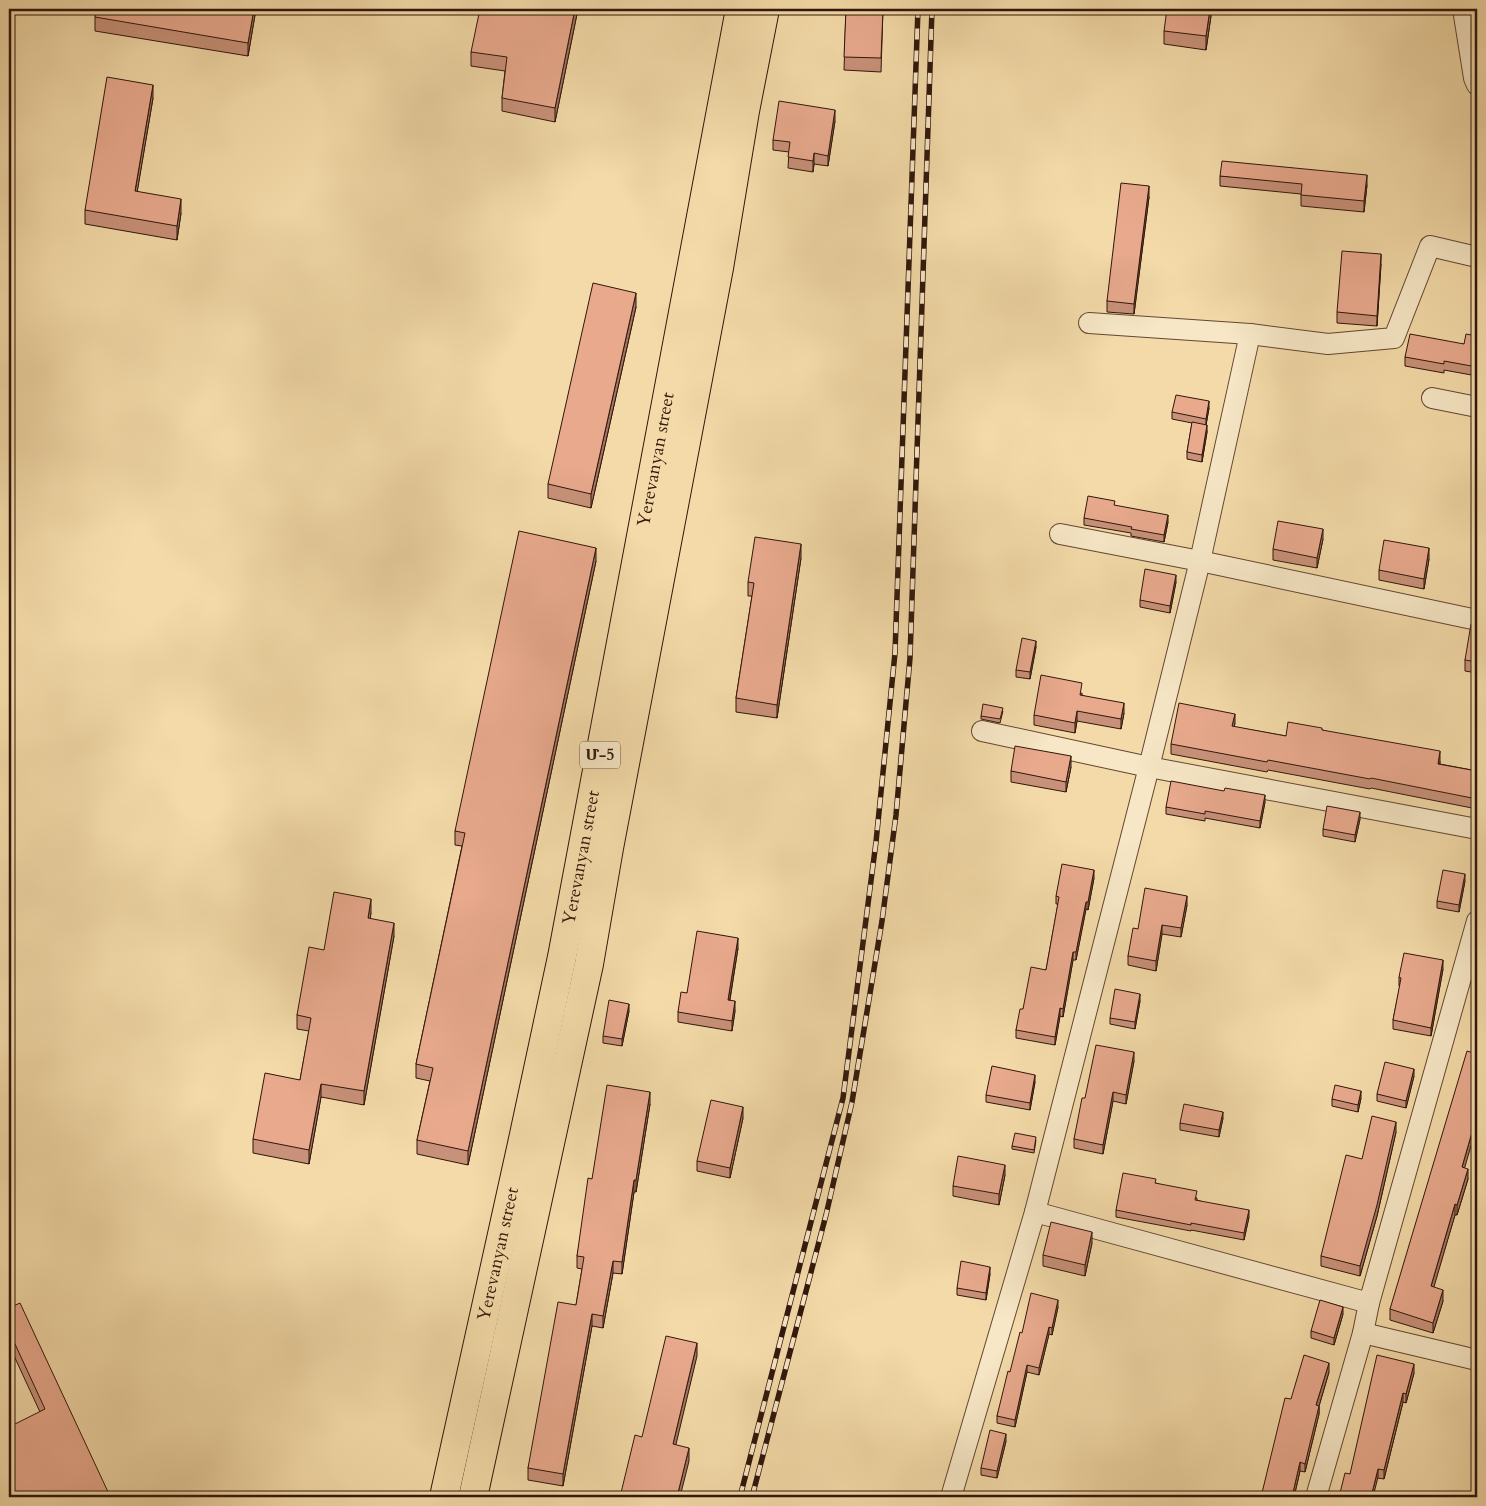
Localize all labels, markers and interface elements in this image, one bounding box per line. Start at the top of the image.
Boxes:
street label: Yerevanyan street [631,390,680,529]
road number: Մ-5 [580,742,620,768]
street label: Yerevanyan street [556,788,606,927]
street label: Yerevanyan street [471,1184,525,1323]

